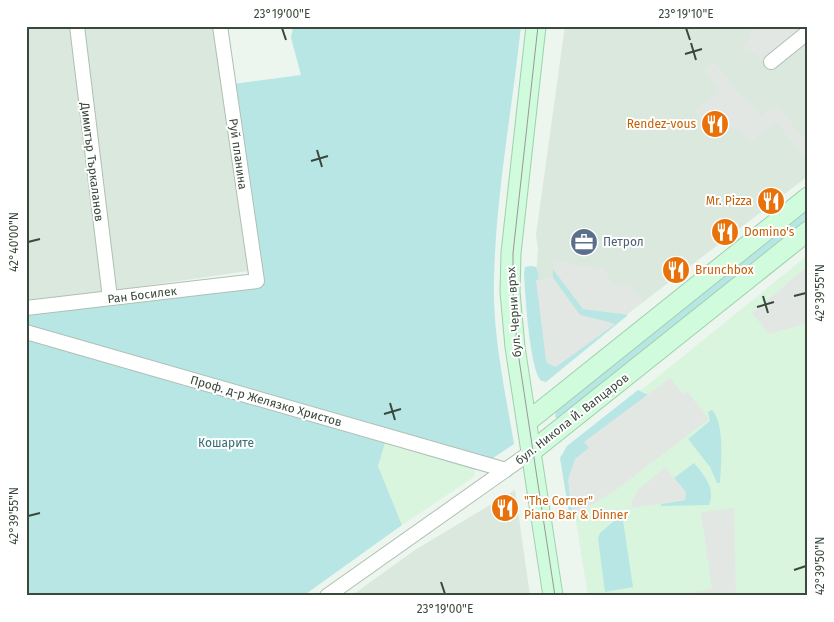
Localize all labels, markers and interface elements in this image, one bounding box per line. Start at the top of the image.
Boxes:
text: 23°19'00"E [254,7,310,21]
text: 23°19'10"E [658,7,714,21]
street label: Димитър Търкаланов [78,101,106,222]
restaurant icon: Rendez-vous [700,109,730,139]
place label: Rendez-vous [627,117,696,131]
street label: Руй планина [226,118,250,190]
restaurant icon: Mr. Pizza [756,186,786,216]
place label: Mr. Pizza [706,194,752,208]
text: 42°40'00"N [7,212,21,272]
restaurant icon: Domino's [710,217,740,247]
place label: Domino's [744,225,795,239]
office icon: Петрол [569,227,599,257]
place label: Петрол [603,235,644,249]
restaurant icon: Brunchbox [661,255,691,285]
place label: Brunchbox [695,263,754,277]
text: 42°39'55"N [813,264,827,322]
street label: бул. Черни връх [504,266,524,358]
street label: Ран Босилек [107,284,178,306]
street label: бул. Никола Й. Вапцаров [512,369,632,468]
street label: Проф. д-р Желязко Христов [189,373,344,429]
park label: Кошарите [198,436,254,450]
text: 42°39'55"N [7,487,21,545]
restaurant icon: "The Corner" Piano Bar & Dinner [490,493,520,523]
place label: "The Corner" Piano Bar & Dinner [524,494,628,522]
text: 42°39'50"N [813,537,827,595]
text: 23°19'00"E [417,602,473,616]

